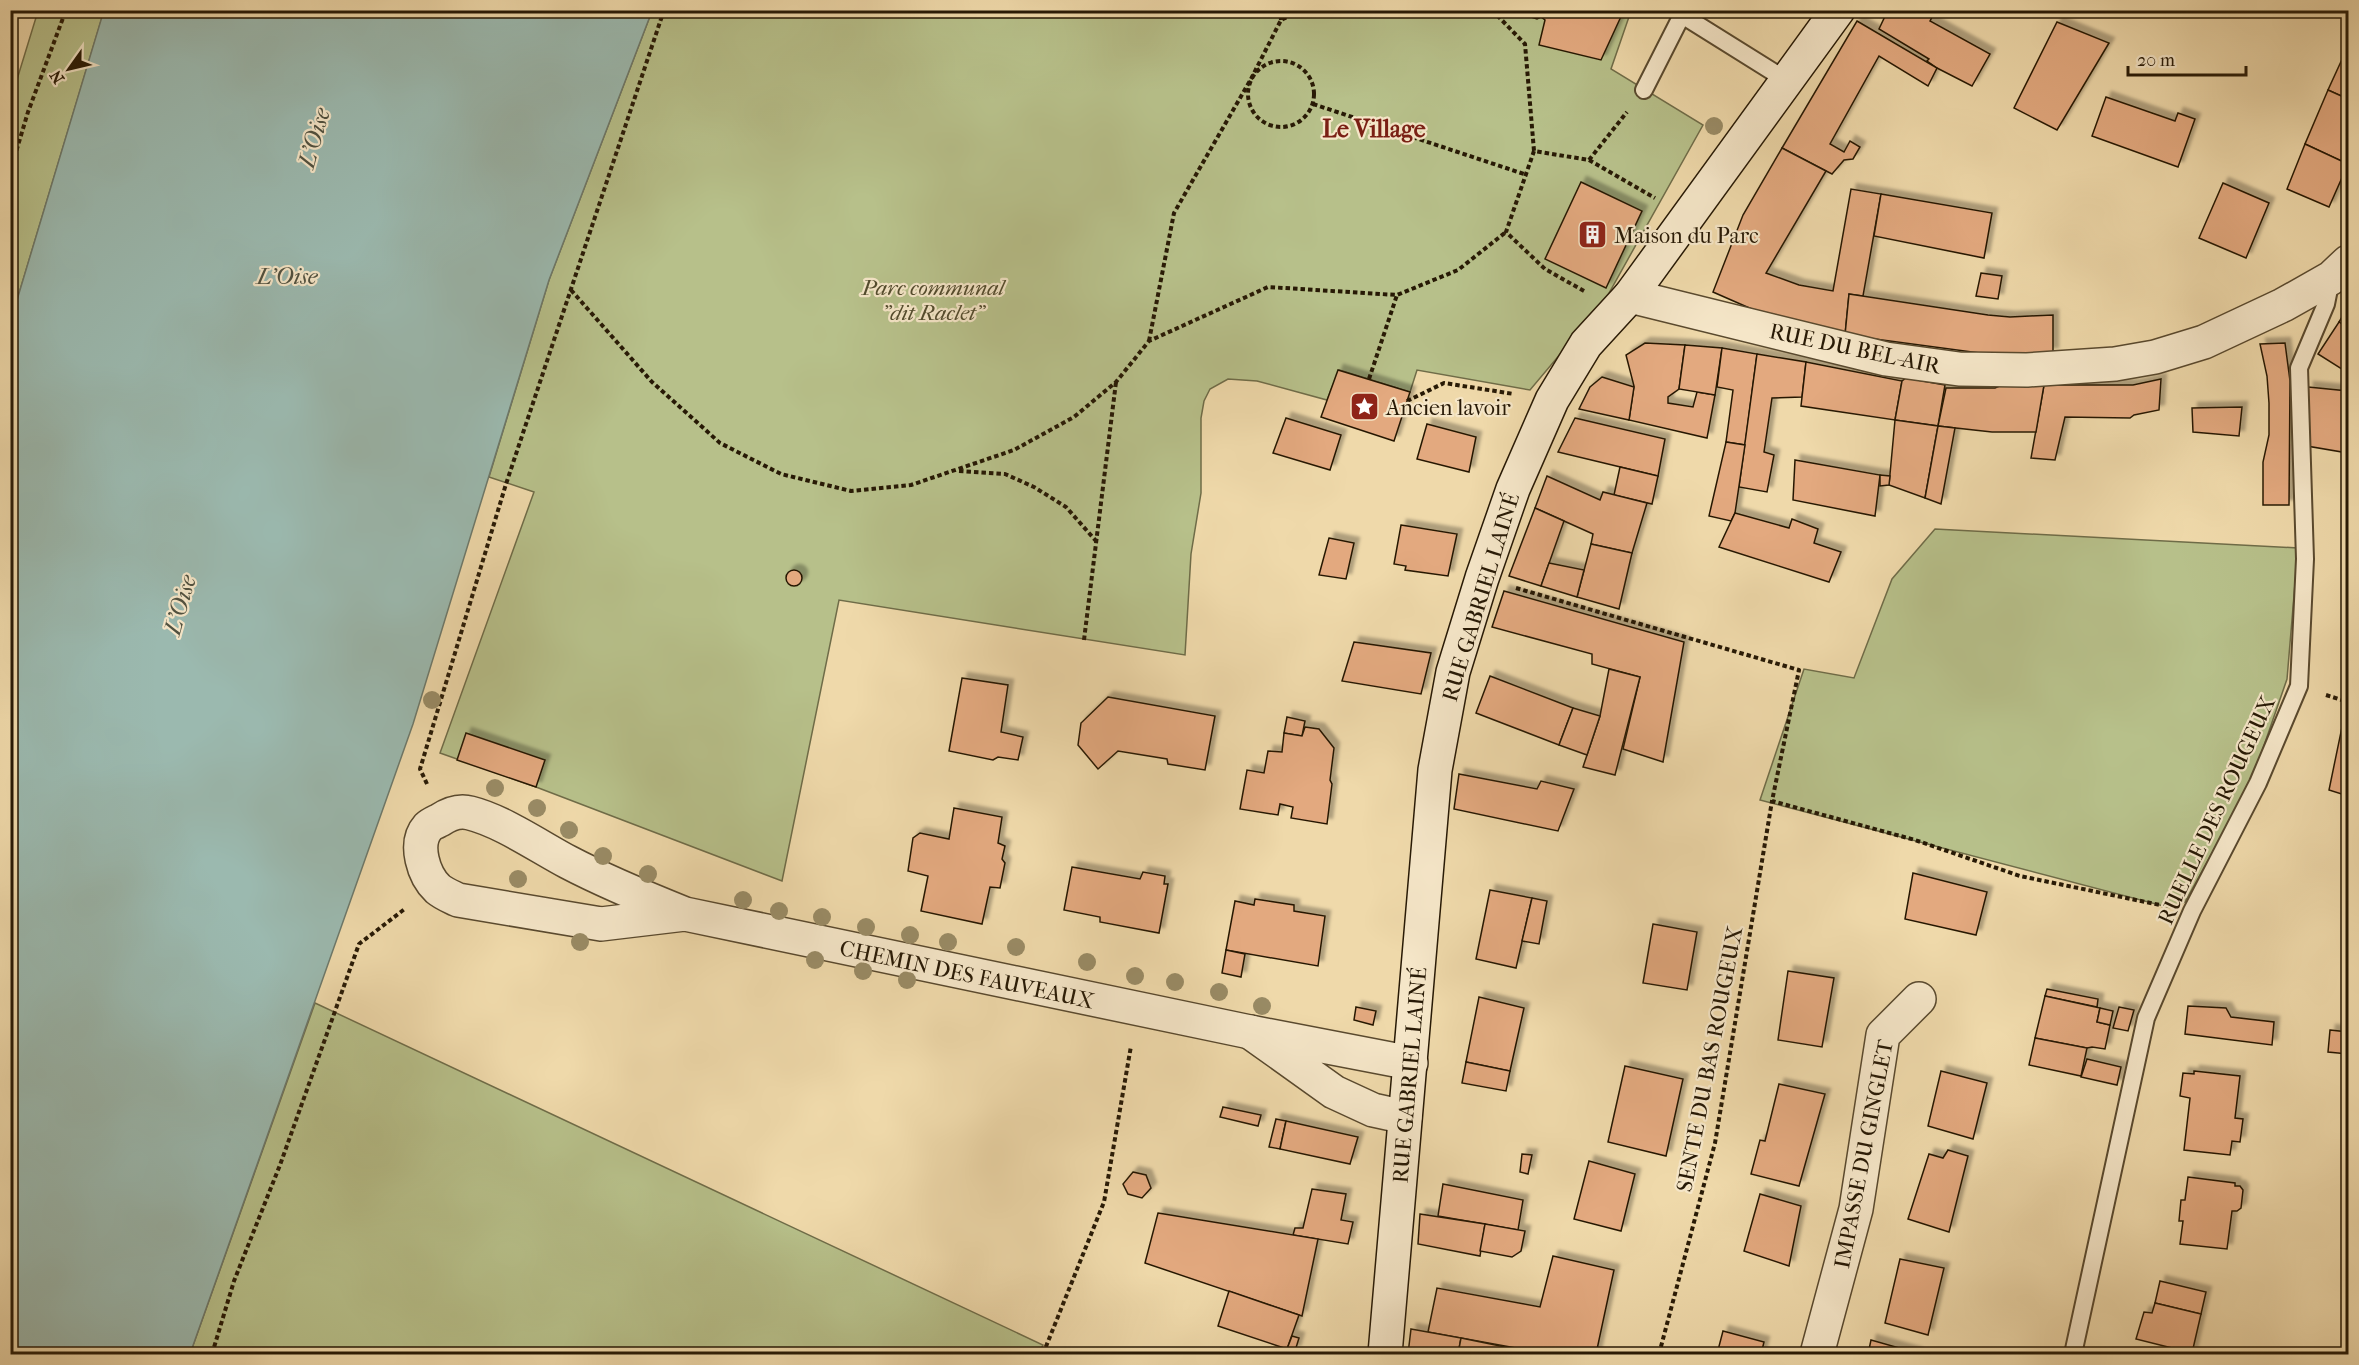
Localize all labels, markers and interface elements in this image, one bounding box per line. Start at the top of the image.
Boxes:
north arrow [39,39,99,99]
scale bar [2128,39,2246,77]
text: 20 m [2137,50,2175,71]
text: N [45,66,68,87]
water label: L'Oise [292,104,336,173]
district label: Le Village [1322,115,1426,143]
building icon: Maison du Parc [1577,219,1609,251]
place label: Maison du Parc [1614,223,1759,249]
water label: L’Oise [255,262,319,290]
park label: Parc communal "dit Raclet" [861,275,1007,326]
street label: RUE DU BEL-AIR [1767,318,1944,380]
place icon: Ancien lavoir [1349,391,1381,423]
place label: Ancien lavoir [1385,395,1511,421]
street label: RUE GABRIEL LAINÉ [1436,489,1525,705]
water label: L'Oise [158,571,202,640]
street label: RUELLE DES ROUGEUX [2153,692,2281,929]
street label: SENTE DU BAS ROUGEUX [1671,924,1749,1194]
street label: CHEMIN DES FAUVEAUX [837,935,1096,1015]
street label: RUE GABRIEL LAINÉ [1387,966,1432,1184]
street label: IMPASSE DU GINGLET [1829,1037,1899,1271]

